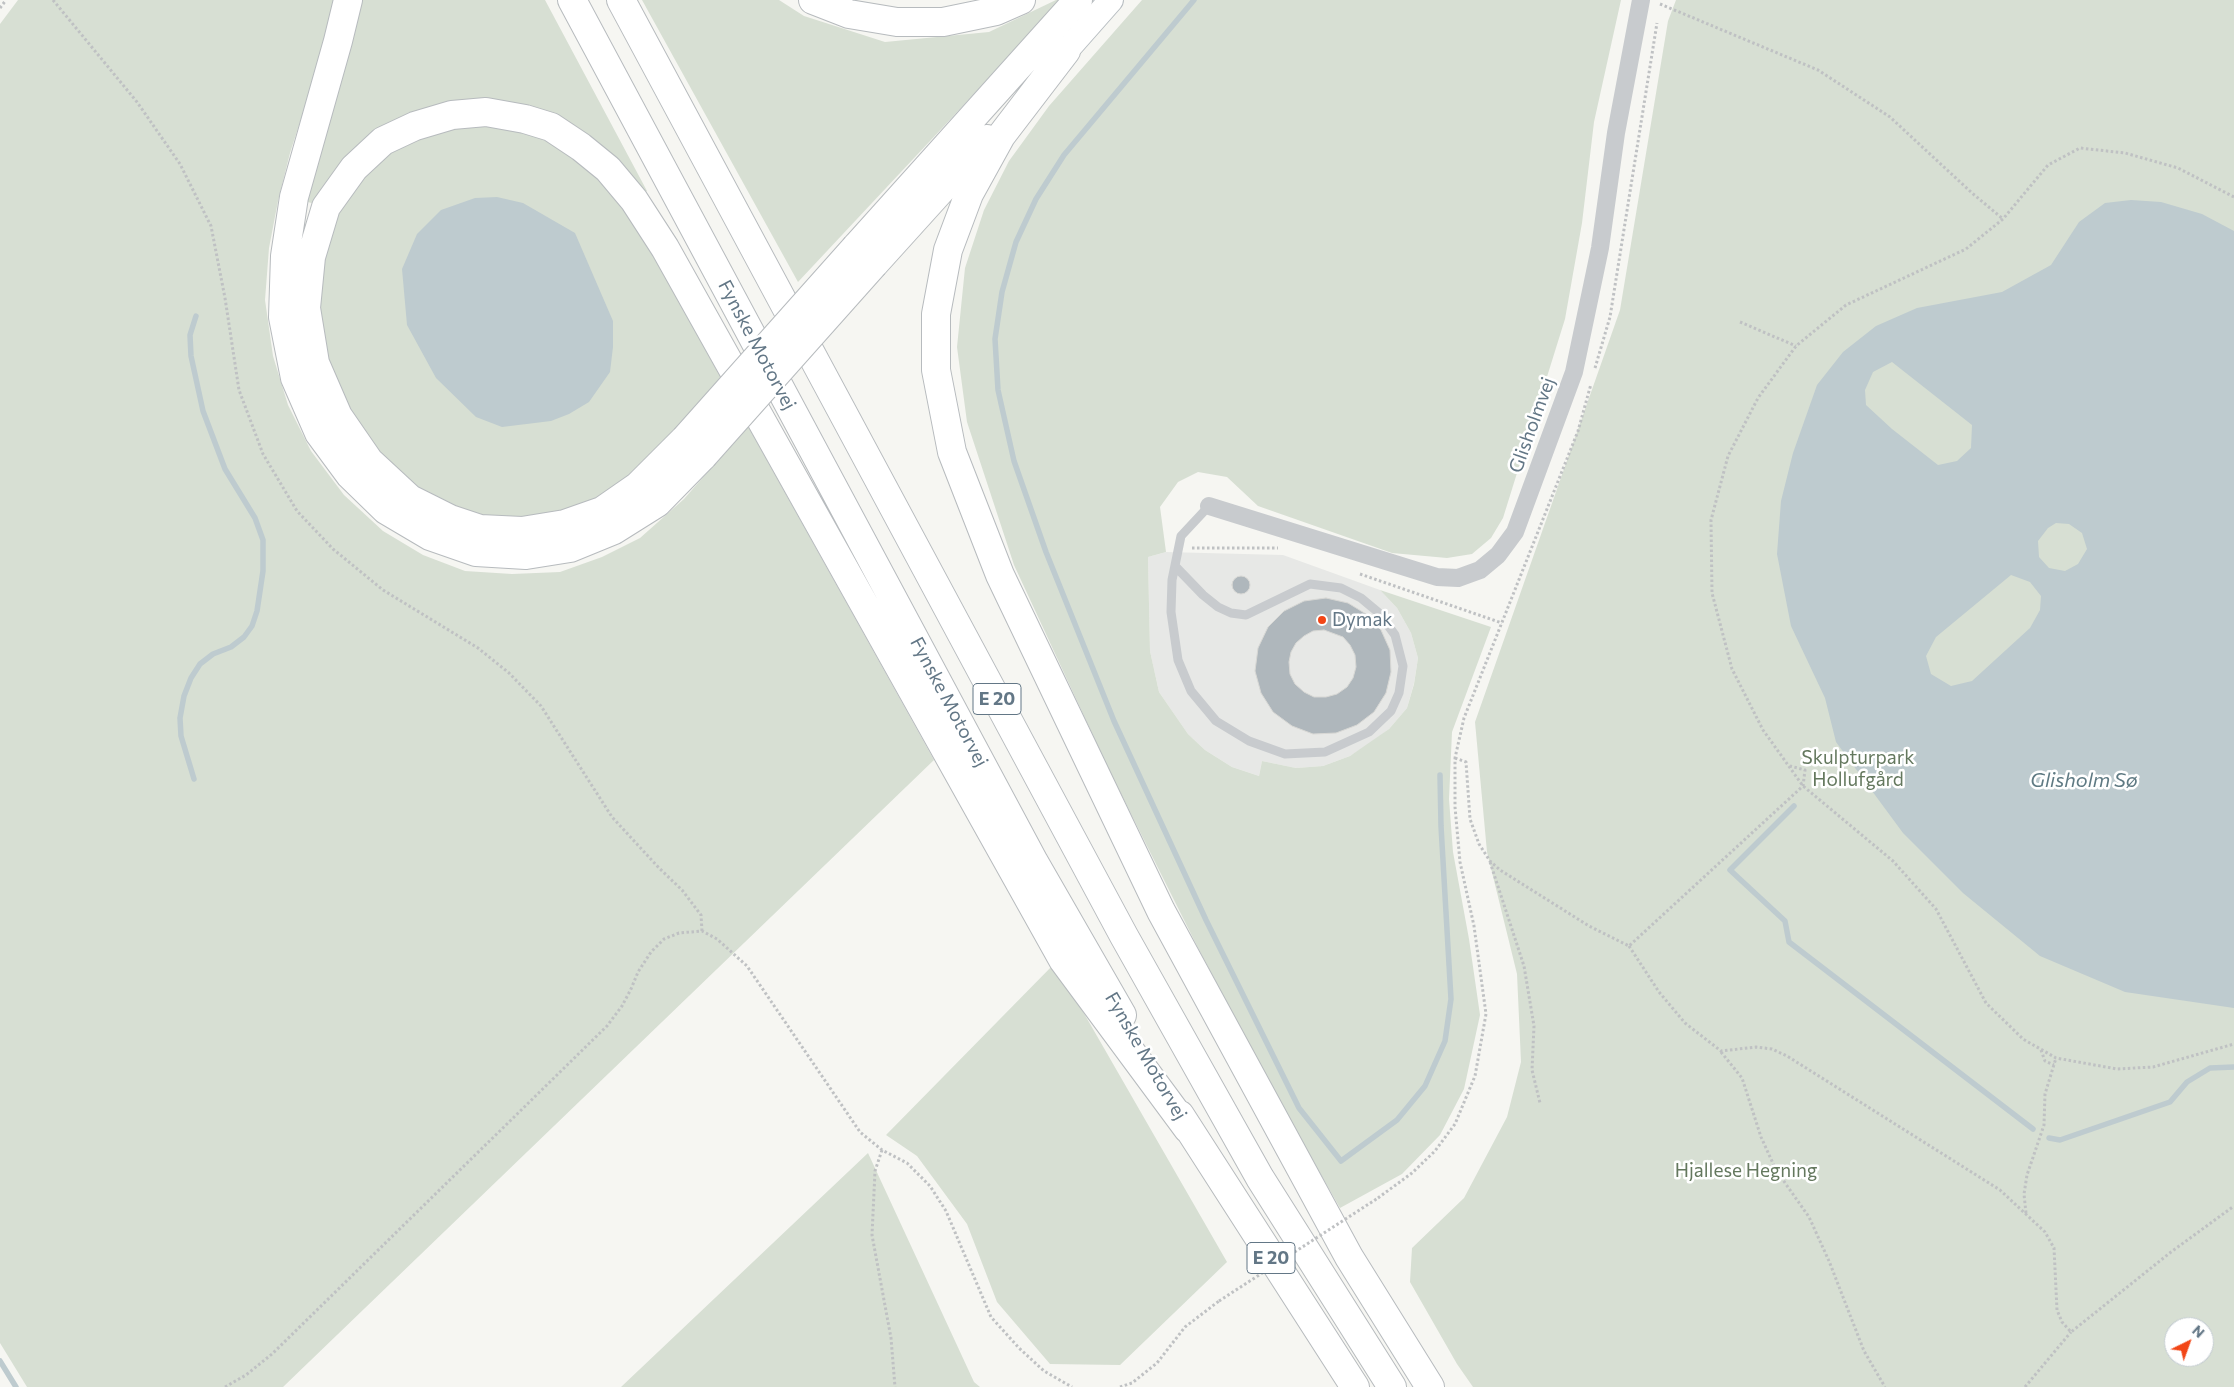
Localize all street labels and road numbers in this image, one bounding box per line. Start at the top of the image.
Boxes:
street label: Fynske Motorvej [713,276,801,414]
street label: Glisholmvej [1504,374,1560,476]
street label: Fynske Motorvej [905,633,993,771]
road number: E 20 [973,684,1021,714]
street label: Fynske Motorvej [1100,988,1192,1124]
road number: E 20 [1247,1242,1295,1274]

